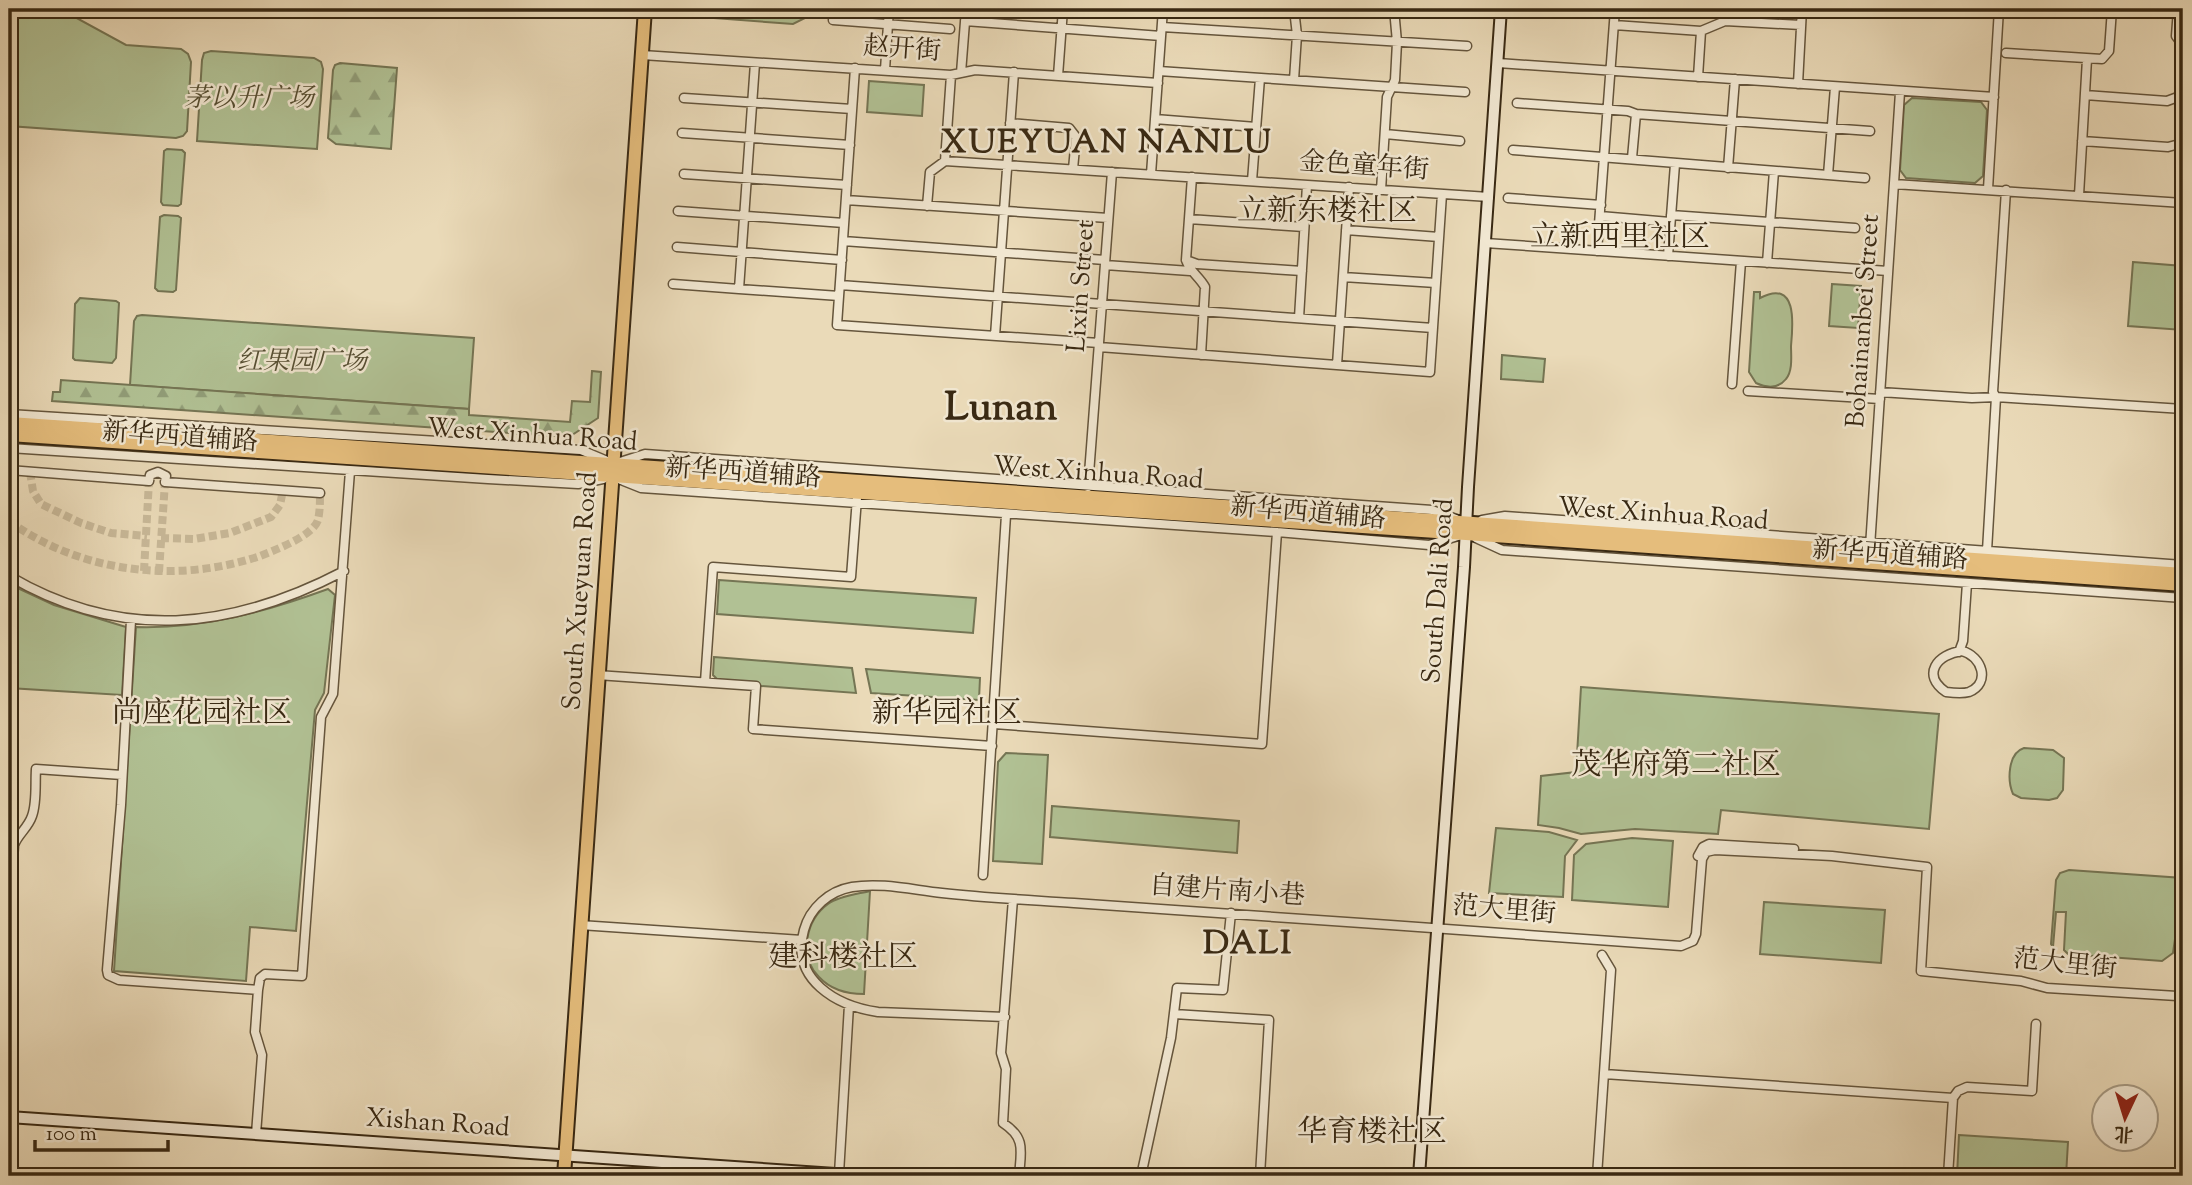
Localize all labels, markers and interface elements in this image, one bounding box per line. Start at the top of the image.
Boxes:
street label: 赵开街 [862,29,942,71]
park label: 茅以升广场 [184,81,316,118]
district label: XUEYUAN NANLU [941,120,1273,168]
street label: 金色童年街 [1298,144,1430,190]
district label: 立新东楼社区 [1237,191,1417,234]
street label: Bohainanbei Street [1838,213,1890,429]
district label: 立新西里社区 [1530,217,1710,260]
street label: Lixin Street [1059,218,1105,353]
park label: 红果园广场 [237,344,369,381]
district label: Lunan [945,381,1058,438]
street label: West Xinhua Road [425,410,639,462]
street label: 新华西道辅路 [101,414,259,462]
street label: West Xinhua Road [991,448,1205,500]
street label: 新华西道辅路 [664,450,822,498]
street label: South Xueyuan Road [554,470,608,712]
street label: 新华西道辅路 [1229,489,1387,539]
street label: West Xinhua Road [1556,489,1770,541]
street label: South Dali Road [1414,497,1464,685]
street label: 新华西道辅路 [1811,532,1969,580]
district label: 尚座花园社区 [112,693,292,736]
district label: 新华园社区 [872,693,1022,736]
district label: 茂华府第二社区 [1571,745,1781,788]
street label: 自建片南小巷 [1148,868,1306,916]
street label: 范大里街 [1451,888,1557,934]
district label: DALI [1203,921,1293,969]
district label: 建科楼社区 [768,937,918,980]
street label: 范大里街 [2011,941,2119,989]
north arrow [2090,1084,2160,1154]
street label: Xishan Road [365,1101,511,1147]
scale bar [35,1108,168,1152]
district label: 华育楼社区 [1297,1112,1447,1155]
text: 北 [2114,1118,2134,1147]
text: 100 m [46,1120,97,1150]

